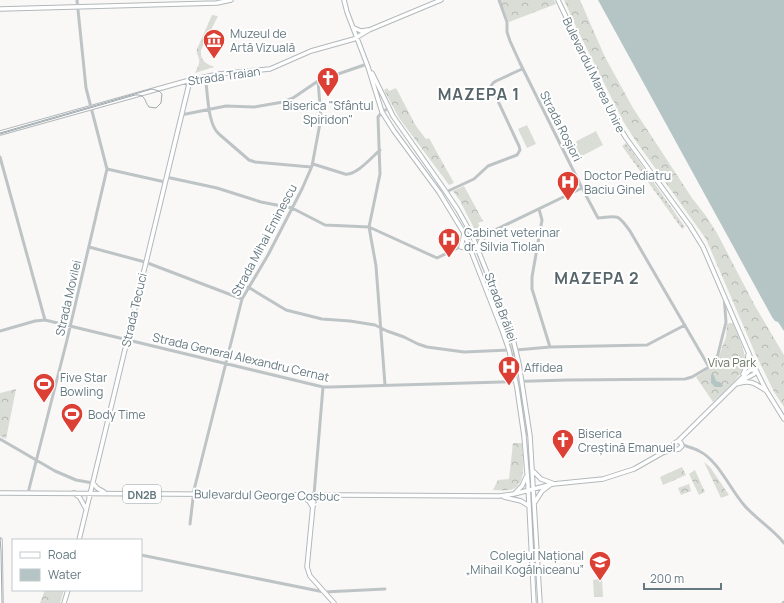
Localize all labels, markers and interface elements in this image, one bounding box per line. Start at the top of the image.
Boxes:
street label: Bulevardul Marea Unire [559,14,629,136]
place label: Muzeul de Artă Vizuală [230,25,295,56]
museum icon: Muzeul de Artă Vizuală [201,27,227,60]
street label: Strada Traian [187,62,261,90]
church icon: Biserica "Sfântul Spiridon" [315,65,341,98]
district label: MAZEPA 1 [438,83,520,105]
street label: Strada Roșiori [536,88,586,164]
place label: Biserica "Sfântul Spiridon" [283,97,373,128]
place label: Doctor Pediatru Baciu Ginel [584,167,671,198]
hospital icon: Doctor Pediatru Baciu Ginel [555,169,581,202]
street label: Strada Mihai Eminescu [227,181,301,299]
place label: Cabinet veterinar dr. Silvia Tiolan [464,224,561,255]
hospital icon: Cabinet veterinar dr. Silvia Tiolan [436,226,462,259]
street label: Strada Movilei [51,258,85,338]
district label: MAZEPA 2 [554,267,640,289]
street label: Strada Brăilei [481,270,521,344]
street label: Strada Tecuci [117,271,151,349]
street label: Strada General Alexandru Cernat [151,328,331,386]
hospital icon: Affidea [496,354,522,387]
park label: Viva Park [708,354,757,371]
place label: Affidea [524,359,563,376]
place label: Five Star Bowling [60,369,108,400]
sports icon: Five Star Bowling [31,371,57,404]
sports icon: Body Time [59,401,85,434]
place label: Body Time [88,406,145,423]
place label: Biserica Creștină Emanuel [578,425,676,456]
church icon: Biserica Creștină Emanuel [550,427,576,460]
road number: DN2B [123,485,161,503]
street label: Bulevardul George Coșbuc [194,485,341,505]
legend [12,539,142,591]
text: Road [48,546,76,563]
place label: Colegiul Național „Mihail Kogălniceanu” [466,547,584,578]
school or university icon: Colegiul Național „Mihail Kogălniceanu” [587,549,613,582]
scale bar [644,565,721,591]
text: Water [48,566,82,583]
text: 200 m [650,570,684,587]

